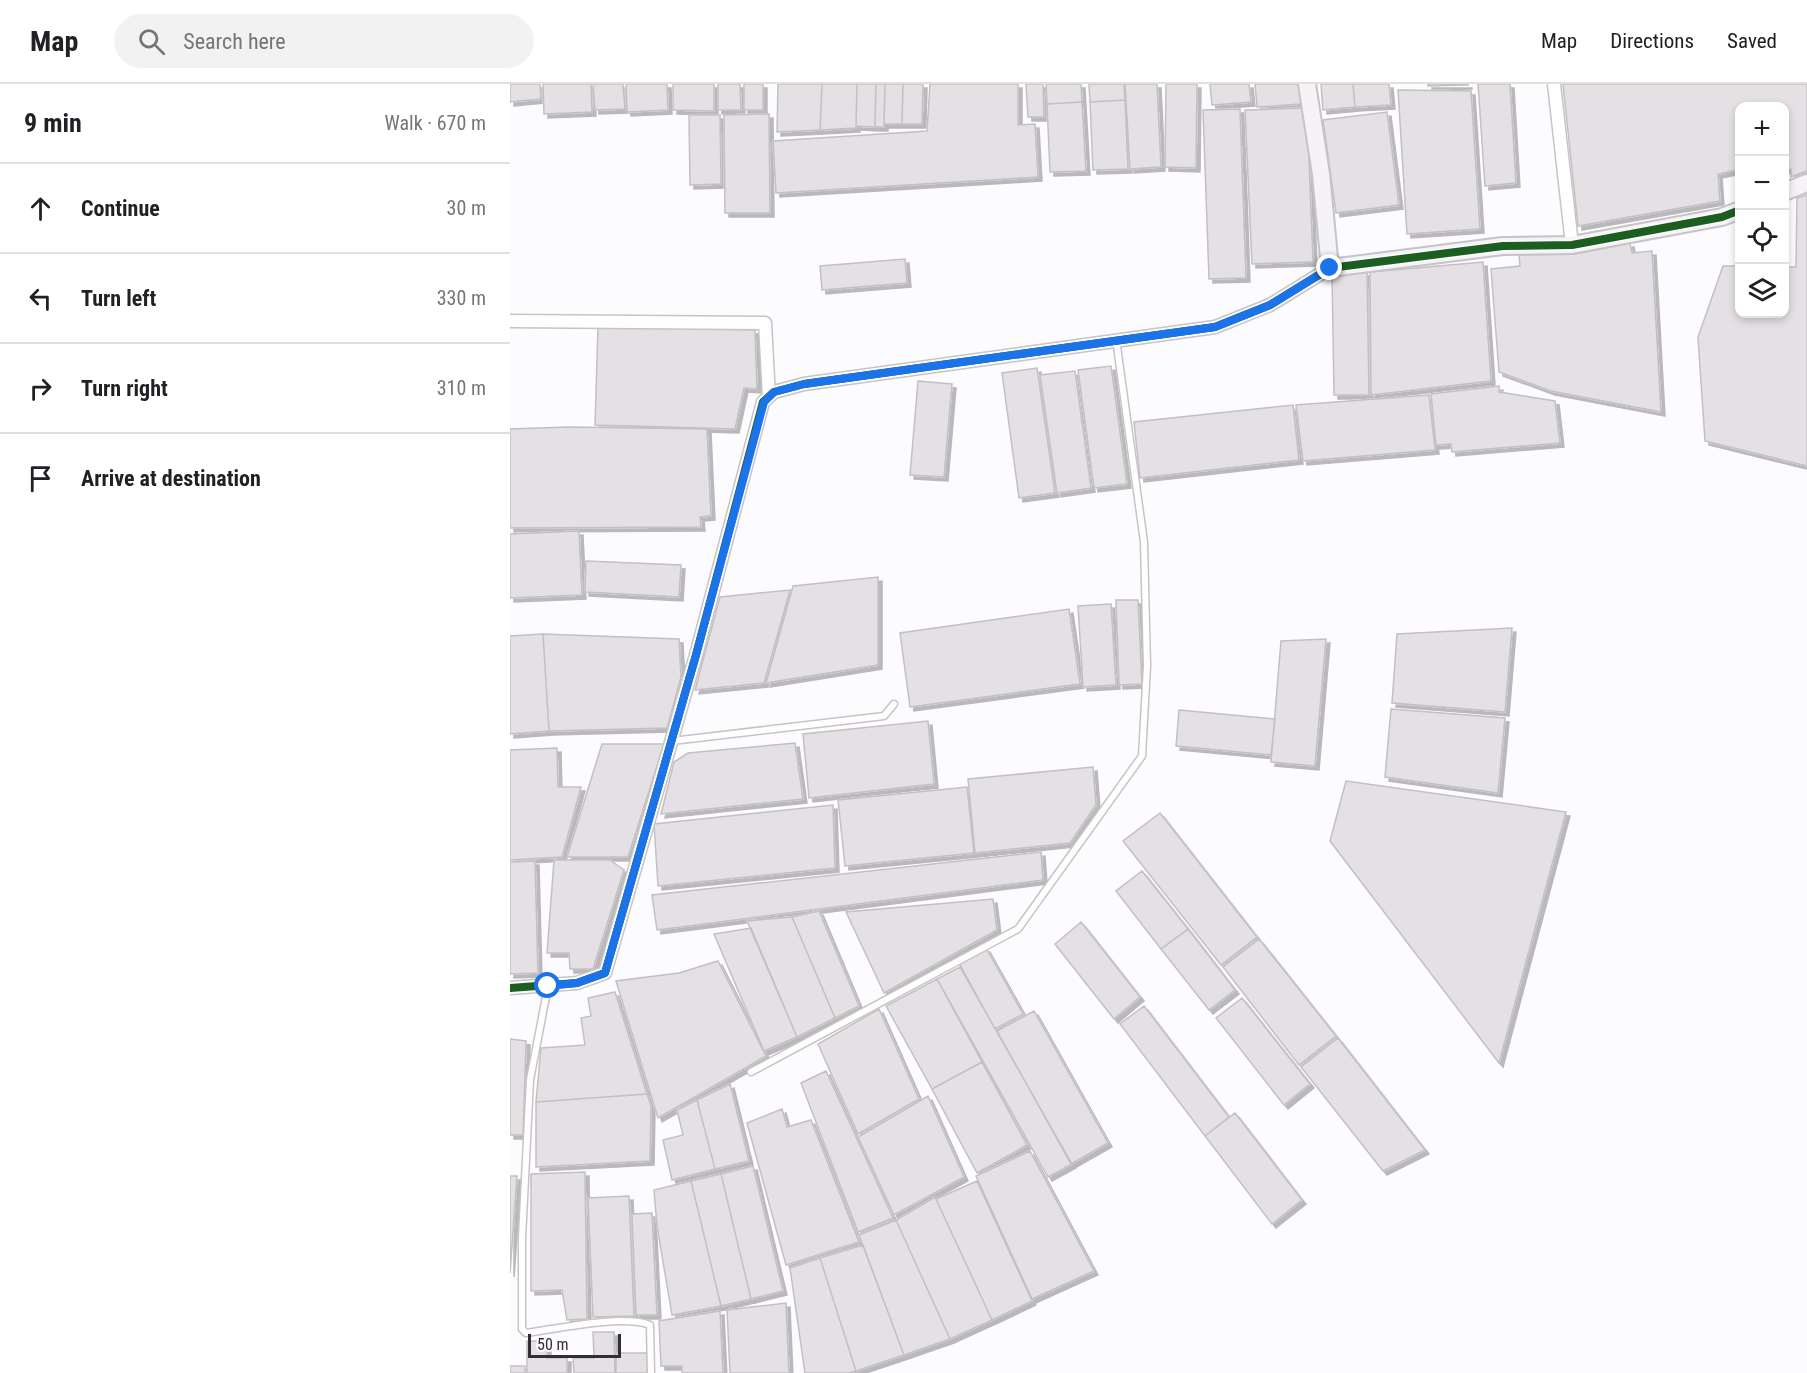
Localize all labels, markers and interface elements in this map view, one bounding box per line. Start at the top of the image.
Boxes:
search box [114,14,534,68]
text: Map [30,25,78,58]
icon: search [135,25,168,58]
text: Search here [183,29,286,54]
text: Map [1541,29,1577,53]
text: Directions [1610,29,1694,53]
text: Saved [1727,29,1777,53]
map controls [1735,102,1789,318]
button: + [1735,102,1789,156]
text: 9 min [24,108,82,138]
text: Walk · 670 m [385,111,486,135]
button: − [1735,156,1789,210]
icon: ahead [24,192,57,225]
text: Continue [81,196,160,221]
text: 30 m [447,196,486,220]
button: locate [1735,210,1789,264]
route end [1316,254,1342,280]
button: layers [1735,264,1789,318]
icon: left [24,282,57,315]
text: Turn left [81,286,156,311]
text: 330 m [437,286,486,310]
icon: right [24,372,57,405]
text: Turn right [81,376,168,401]
text: 310 m [437,376,486,400]
icon: arrive [24,462,57,495]
text: Arrive at destination [81,466,261,491]
route start [534,972,560,998]
scale bar [528,1331,621,1358]
text: 50 m [537,1335,569,1354]

